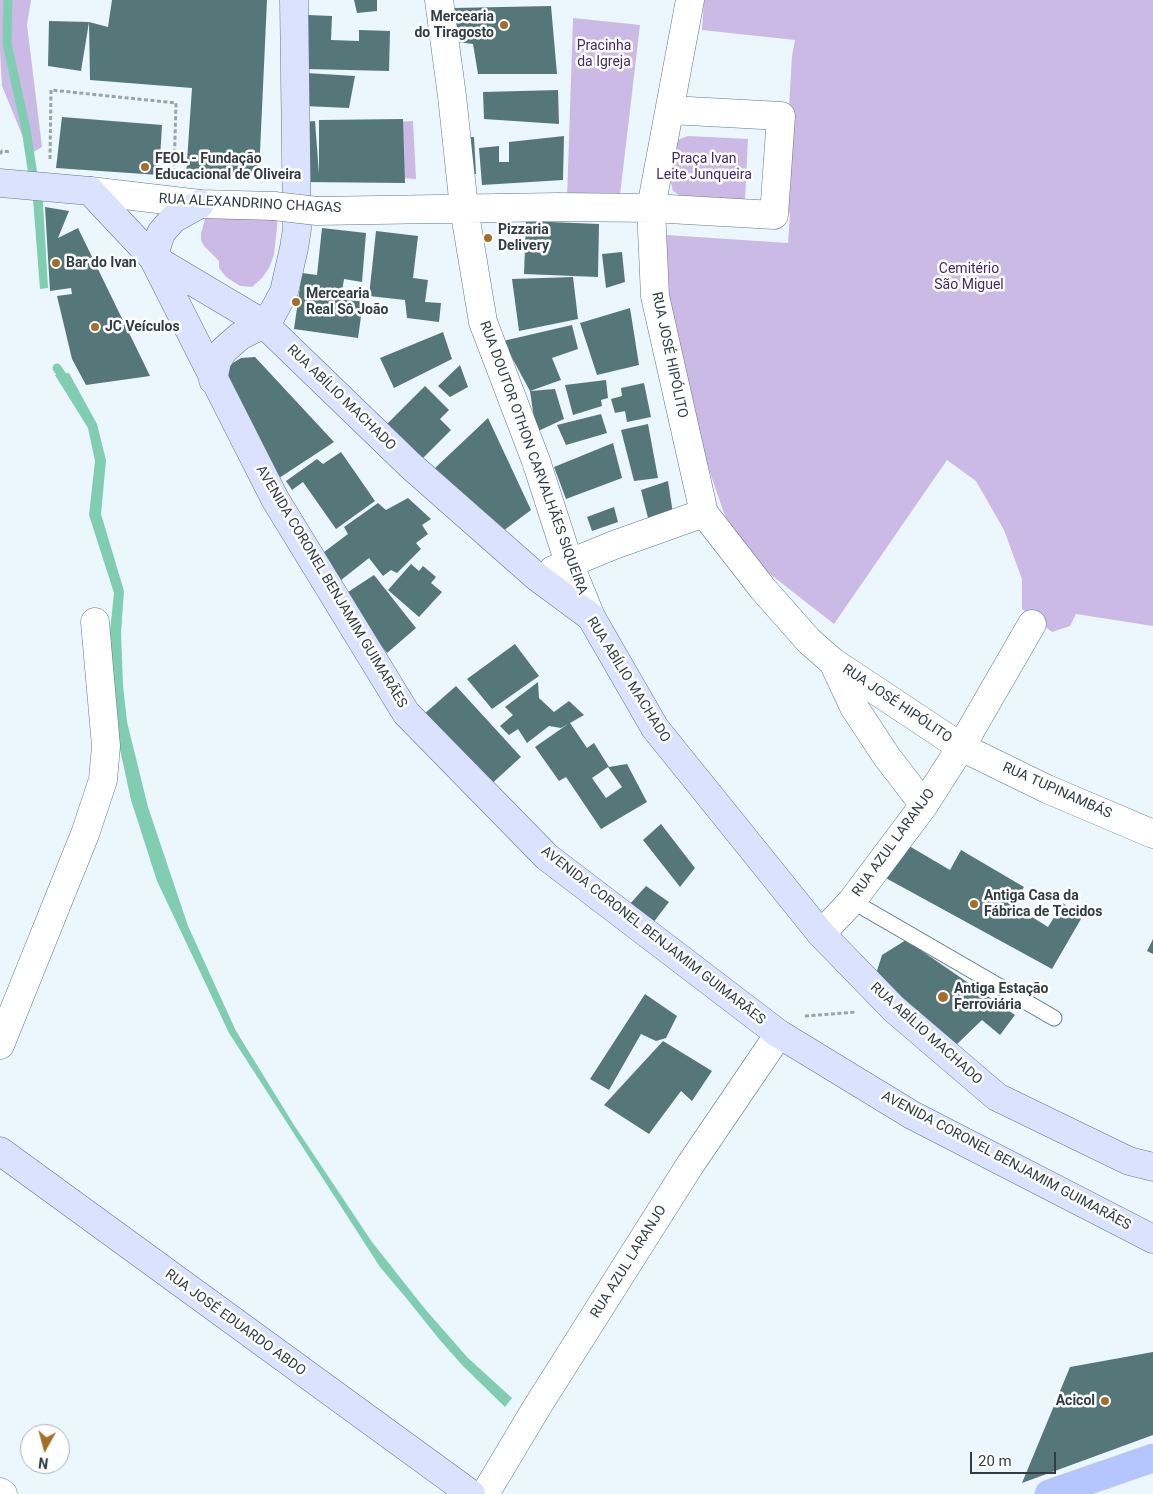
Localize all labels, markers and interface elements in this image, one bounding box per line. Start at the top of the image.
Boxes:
place label: Mercearia do Tiragosto [414,9,494,41]
marker: Mercearia do Tiragosto [498,19,510,31]
park label: Pracinha da Igreja [577,38,631,70]
place label: FEOL - Fundação Educacional de Oliveira [155,151,301,184]
park label: Praça Ivan Leite Junqueira [656,151,752,184]
marker: FEOL - Fundação Educacional de Oliveira [139,161,151,173]
street label: RUA ALEXANDRINO CHAGAS [158,191,342,217]
place label: Pizzaria Delivery [498,222,549,254]
marker: Pizzaria Delivery [482,232,494,244]
place label: Bar do Ivan [66,255,137,271]
marker: Bar do Ivan [50,257,62,269]
park label: Cemitério São Miguel [934,261,1004,294]
place label: Mercearia Real Sô João [306,286,388,318]
street label: RUA JOSÉ HIPÓLITO [647,290,691,420]
marker: Mercearia Real Sô João [290,296,302,308]
place label: JC Veículos [105,319,180,335]
street label: RUA DOUTOR OTHON CARVALHÃES SIQUEIRA [476,319,590,597]
marker: JC Veículos [89,321,101,333]
street label: RUA ABÍLIO MACHADO [283,342,399,454]
street label: AVENIDA CORONEL BENJAMIM GUIMARÃES [252,463,410,711]
street label: RUA ABÍLIO MACHADO [582,614,674,746]
street label: RUA JOSÉ HIPÓLITO [839,661,955,747]
street label: RUA TUPINAMBÁS [1000,759,1114,823]
street label: RUA AZUL LARANJO [849,786,939,900]
street label: AVENIDA CORONEL BENJAMIM GUIMARÃES [538,843,768,1029]
place label: Antiga Casa da Fábrica de Tecidos [984,888,1102,920]
marker: Antiga Casa da Fábrica de Tecidos [968,898,980,910]
street label: RUA ABÍLIO MACHADO [867,979,985,1089]
place label: Antiga Estação Ferroviária [954,981,1048,1014]
marker: Antiga Estação Ferroviária [936,990,950,1004]
street label: AVENIDA CORONEL BENJAMIM GUIMARÃES [879,1088,1133,1234]
street label: RUA AZUL LARANJO [588,1203,670,1321]
street label: RUA JOSÉ EDUARDO ABDO [161,1266,309,1380]
place label: Acicol [1056,1393,1095,1409]
marker: Acicol [1099,1395,1111,1407]
north arrow [20,1424,70,1474]
scale bar [973,1442,1059,1474]
text: 20 m [978,1452,1012,1470]
text: N [37,1454,49,1471]

